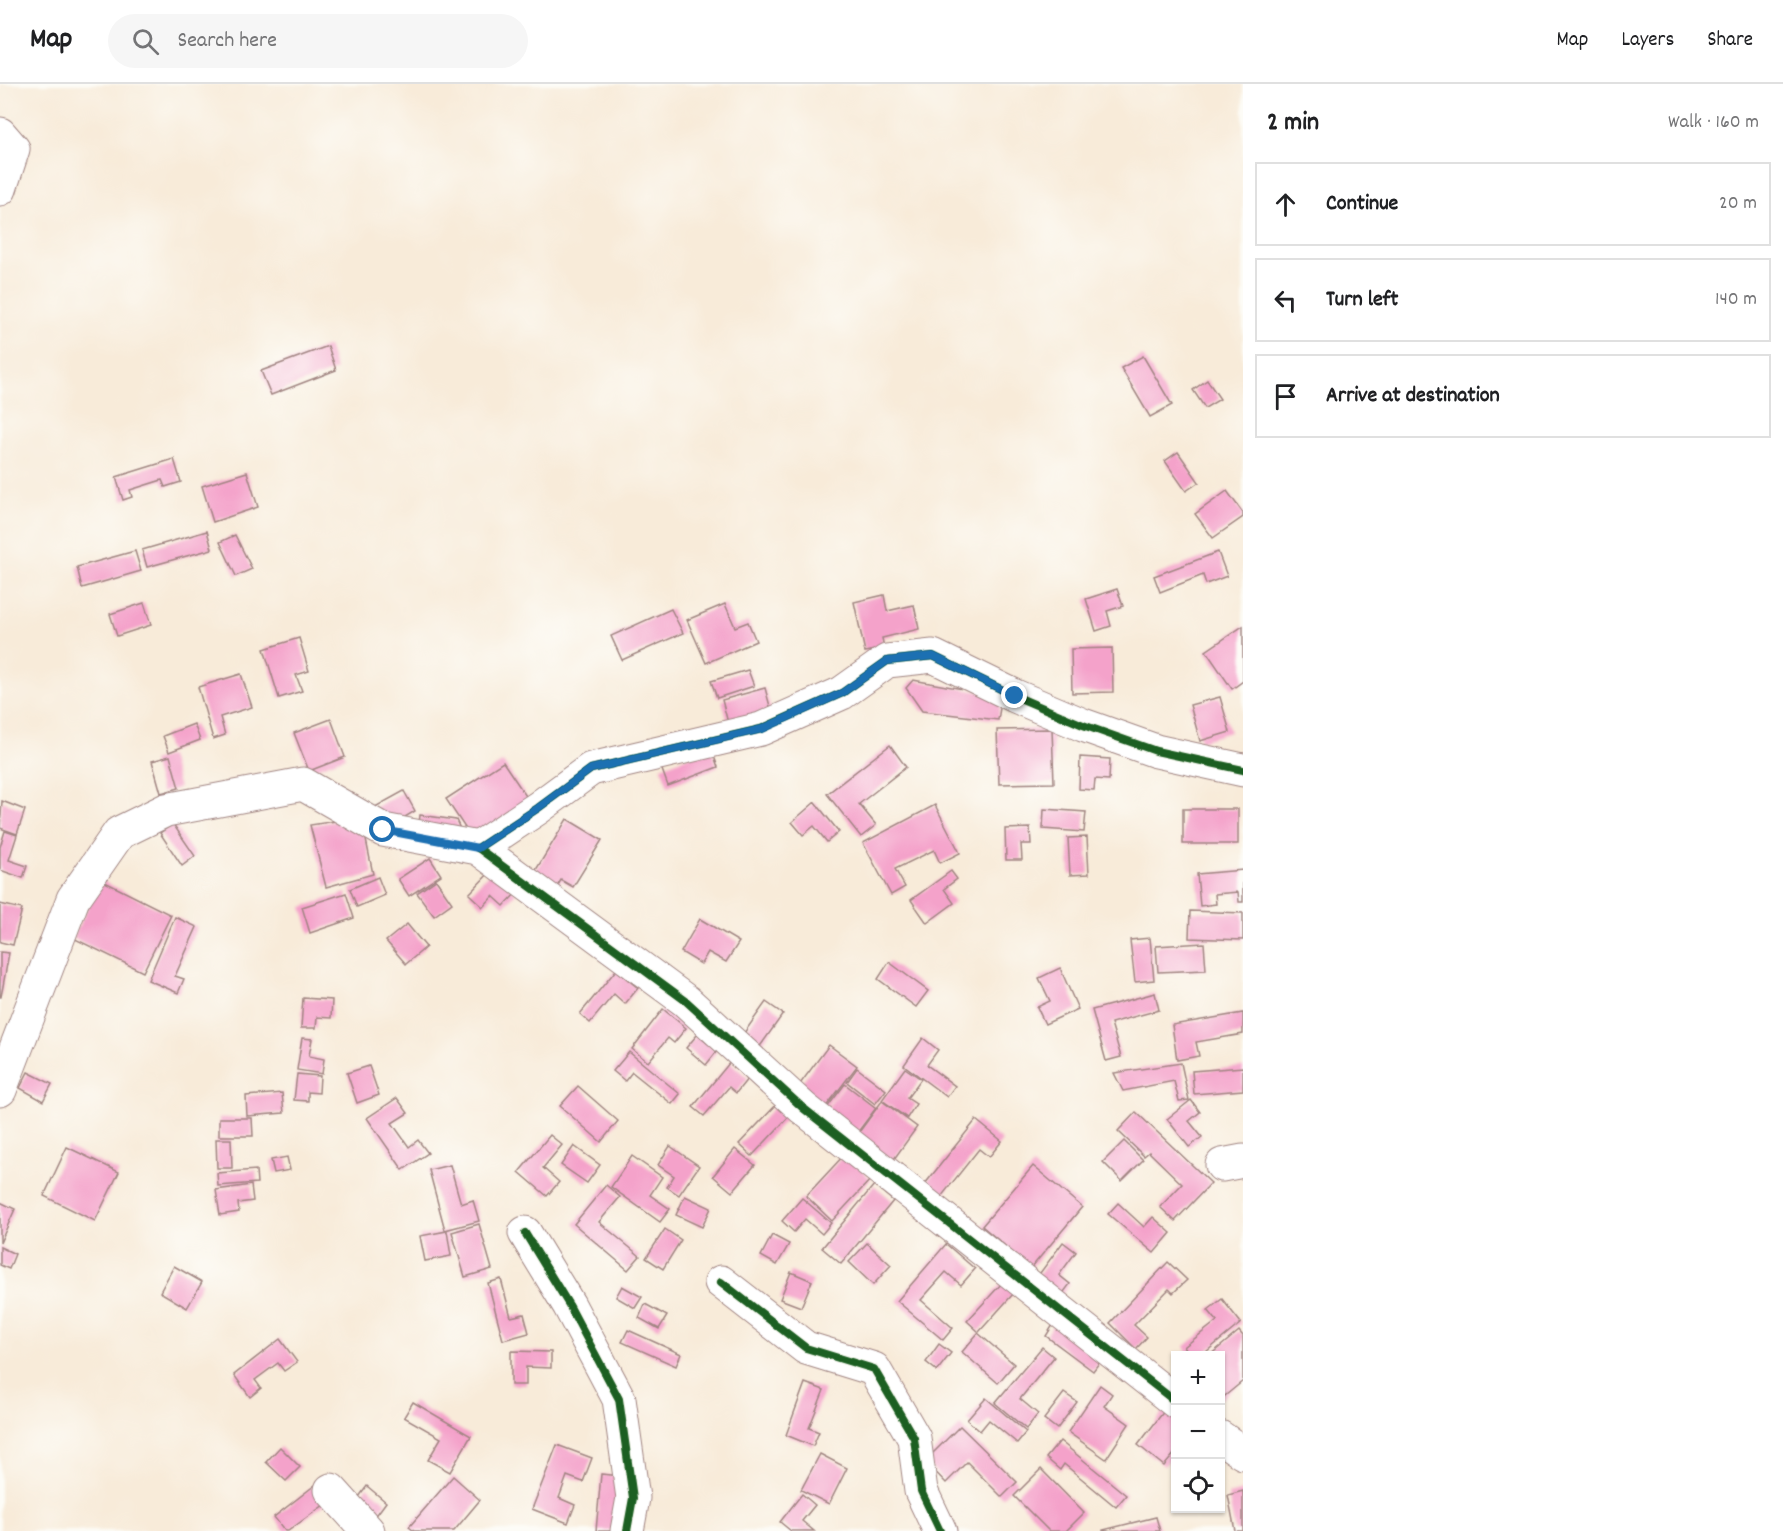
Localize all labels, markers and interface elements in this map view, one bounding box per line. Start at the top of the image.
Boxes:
search box [108,14,528,68]
text: Map [30,21,72,61]
icon: search [129,25,162,58]
text: Search here [177,26,277,57]
text: Map [1557,26,1588,56]
text: Layers [1621,26,1674,56]
text: Share [1707,26,1753,56]
text: 2 min [1267,105,1319,142]
text: Walk · 160 m [1668,109,1759,137]
icon: ahead [1269,188,1302,221]
text: Continue [1326,189,1398,220]
text: 20 m [1719,190,1757,218]
icon: left [1269,284,1302,317]
text: Turn left [1326,285,1398,316]
text: 140 m [1715,286,1757,314]
icon: arrive [1269,380,1302,413]
text: Arrive at destination [1326,381,1500,412]
route end [1001,682,1027,708]
route start [369,816,395,842]
map controls [1171,1351,1225,1513]
button: + [1171,1351,1225,1405]
button: − [1171,1405,1225,1459]
button: locate [1171,1459,1225,1513]

